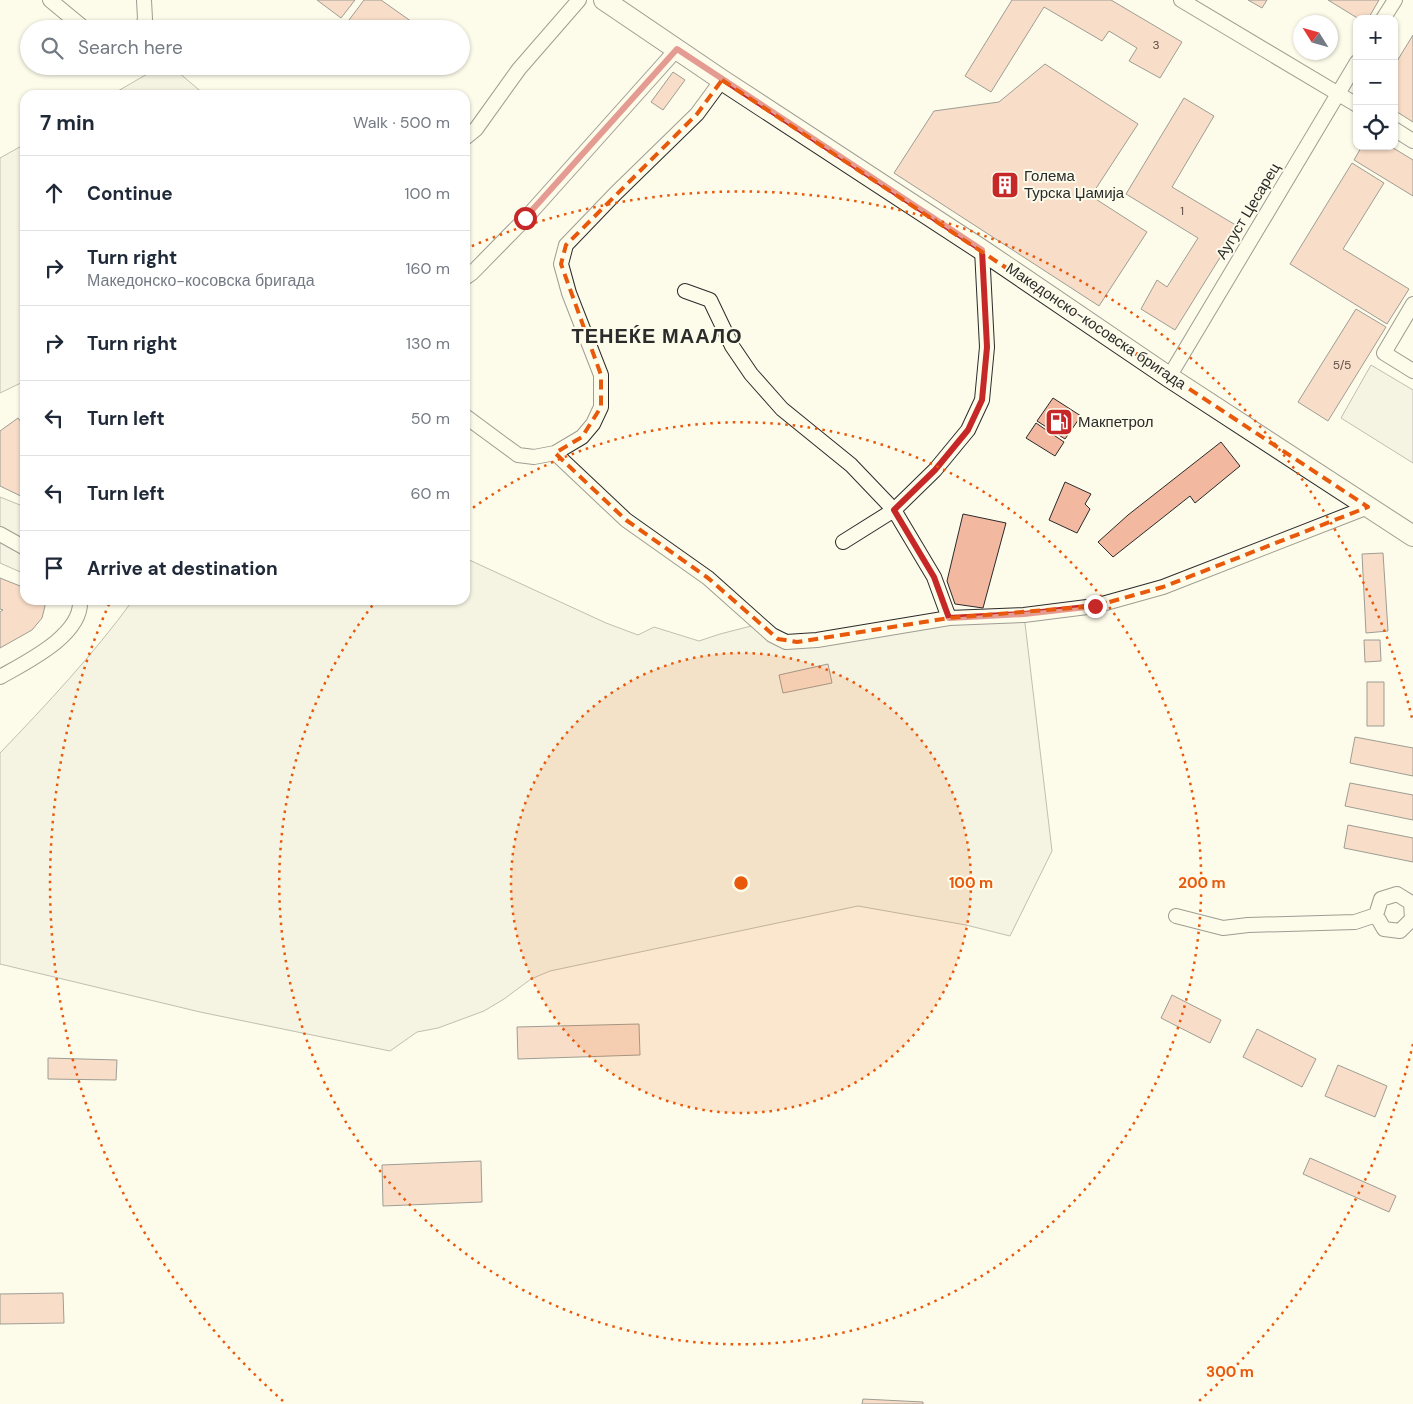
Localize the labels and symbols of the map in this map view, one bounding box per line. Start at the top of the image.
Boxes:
north arrow [1293,15,1338,60]
house number: 3 [1152,37,1160,53]
street label: Аугуст Цесарец [1211,159,1285,263]
place label: Голема Турска Џамија [1024,166,1125,203]
building icon: Голема Турска Џамија [990,170,1020,200]
house number: 1 [1180,203,1184,219]
route start [514,207,537,230]
street label: Македонско-косовска бригада [1002,258,1191,394]
district label: ТЕНЕЌЕ МААЛО [572,323,742,349]
house number: 5/5 [1333,357,1351,373]
fuel station icon: Макпетрол [1044,407,1074,437]
place label: Макпетрол [1078,412,1154,432]
route end [1084,595,1107,618]
text: 100 m [949,873,993,893]
text: 200 m [1178,873,1226,893]
centre of rings [732,874,750,892]
text: 300 m [1206,1362,1254,1382]

